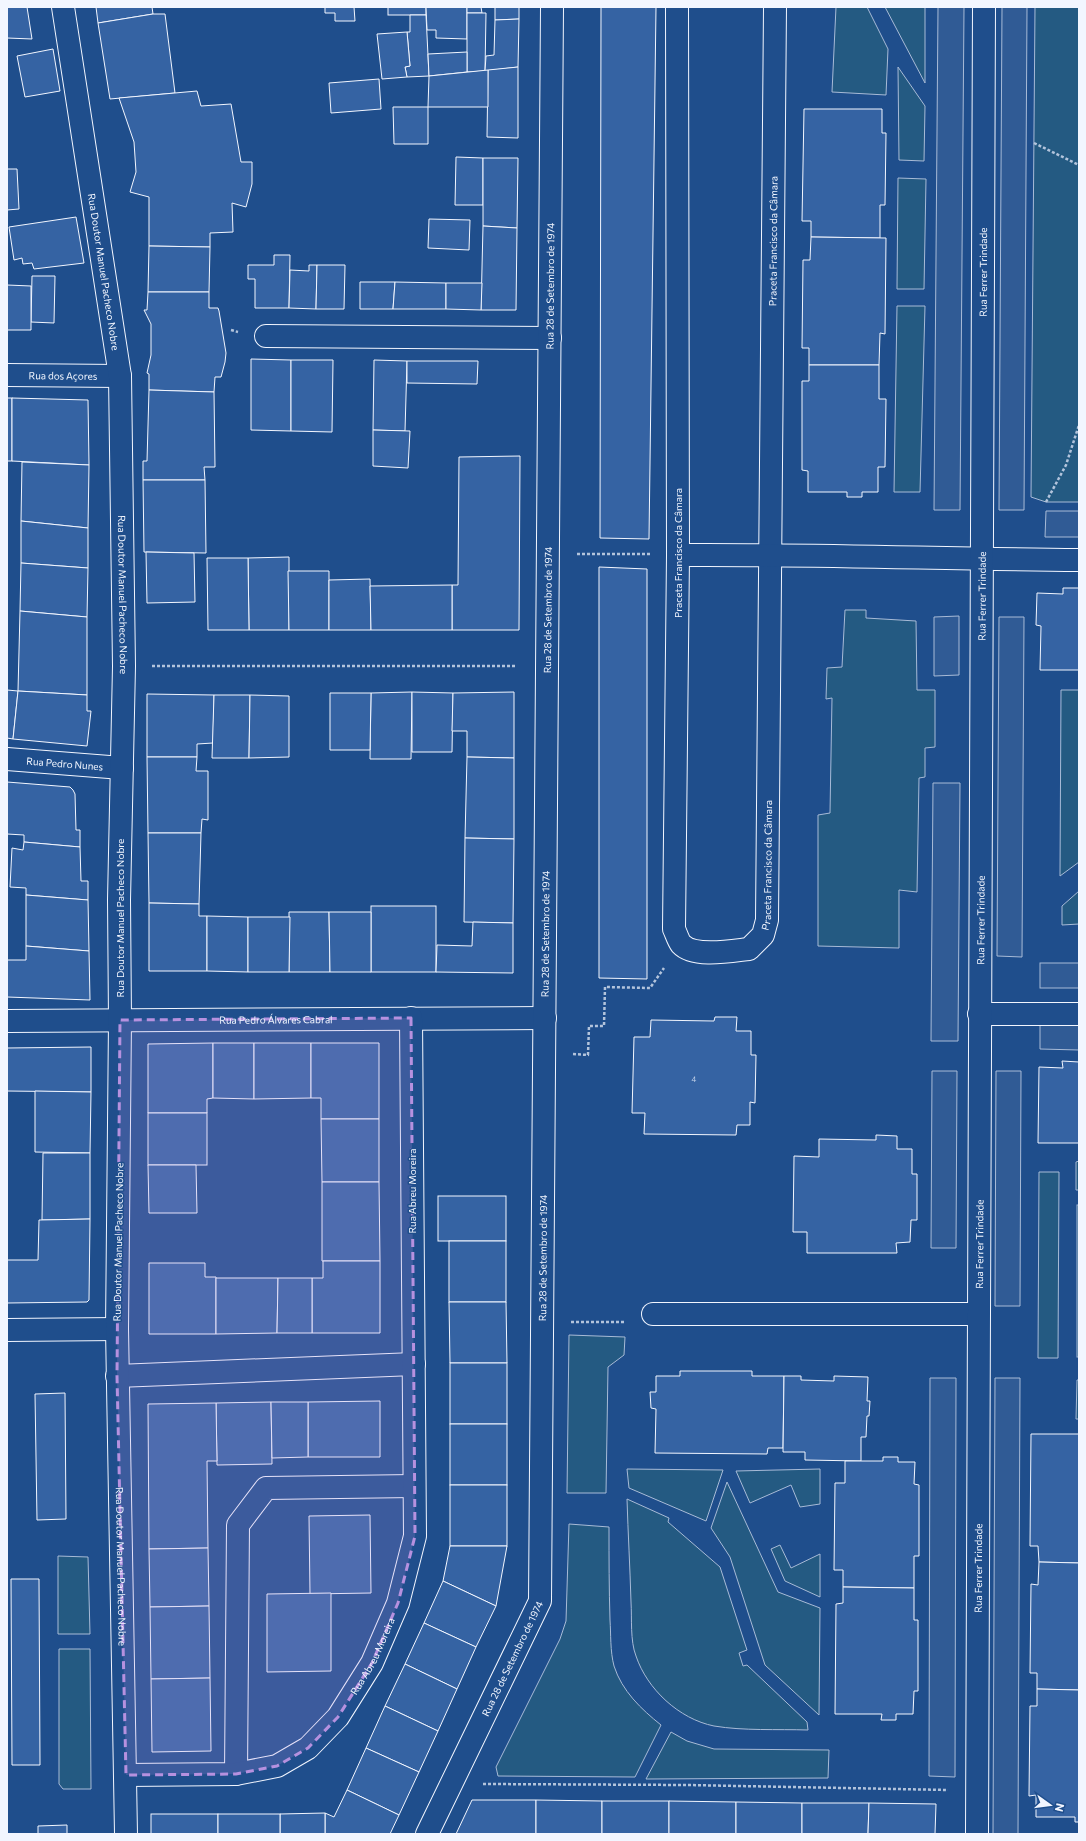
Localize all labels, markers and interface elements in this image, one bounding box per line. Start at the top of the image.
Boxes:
street label: Praceta Francisco da Câmara [766,176,780,306]
street label: Rua Doutor Manuel Pacheco Nobre [86,192,122,351]
street label: Rua 28 de Setembro de 1974 [543,223,556,349]
street label: Rua Ferrer Trindade [977,227,989,317]
street label: Rua dos Açores [29,369,98,382]
street label: Praceta Francisco da Câmara [672,488,684,618]
street label: Rua Doutor Manuel Pacheco Nobre [116,515,130,674]
street label: Rua 28 de Setembro de 1974 [541,547,554,673]
street label: Rua Ferrer Trindade [976,551,988,641]
street label: Rua Pedro Nunes [26,755,104,773]
street label: Praceta Francisco da Câmara [759,800,774,931]
street label: Rua Doutor Manuel Pacheco Nobre [114,839,126,997]
street label: Rua 28 de Setembro de 1974 [539,871,551,997]
street label: Rua Ferrer Trindade [974,875,987,965]
street label: Rua Pedro Álvares Cabral [219,1013,333,1026]
house number: 4 [692,1074,697,1084]
street label: Rua Abreu Moreira [406,1148,418,1234]
street label: Rua Doutor Manuel Pacheco Nobre [111,1163,125,1321]
street label: Rua 28 de Setembro de 1974 [536,1195,549,1321]
street label: Rua Ferrer Trindade [973,1199,985,1289]
street label: Rua Doutor Manuel Pacheco Nobre [114,1487,129,1646]
street label: Rua Ferrer Trindade [972,1523,984,1613]
street label: Rua 28 de Setembro de 1974 [479,1599,545,1718]
street label: Rua Abreu Moreira [348,1616,397,1697]
north arrow [1030,1785,1070,1825]
text: N [1053,1802,1067,1813]

